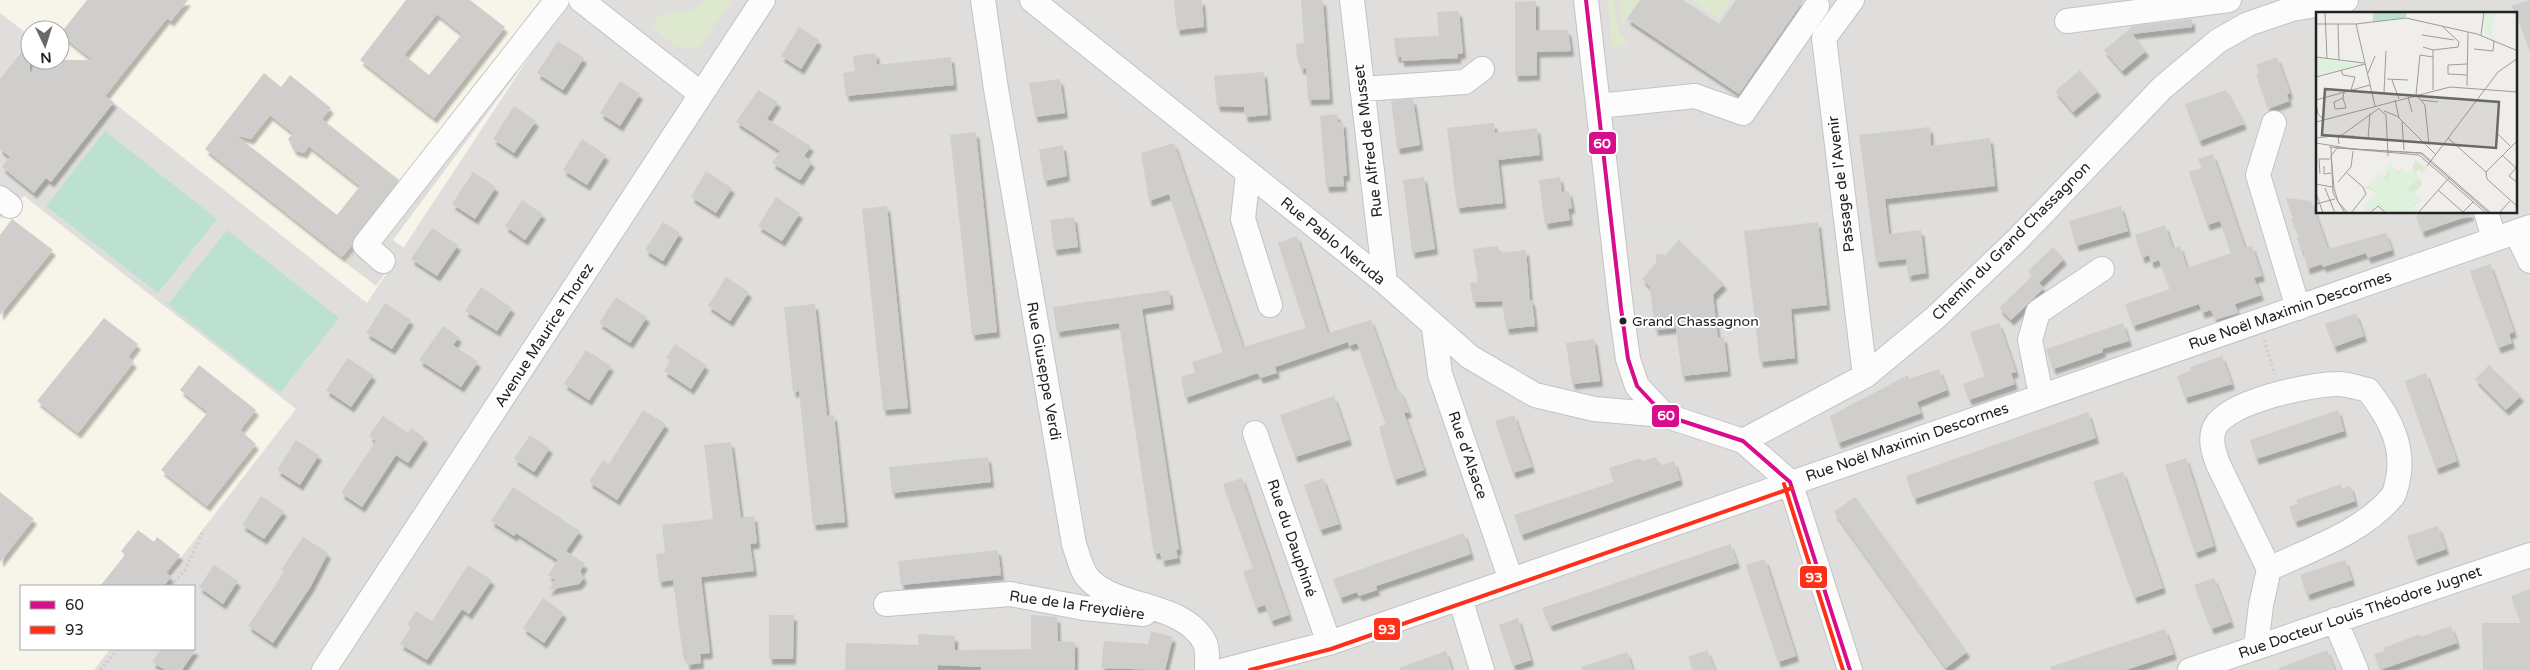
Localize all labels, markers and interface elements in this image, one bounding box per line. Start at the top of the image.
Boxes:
inset map [2316,12,2518,214]
north arrow [20,20,70,70]
text: N [40,49,52,66]
street label: Rue Alfred de Musset [1350,63,1386,219]
street label: Passage de l'Avenir [1824,114,1858,253]
line badge: 60 [1588,131,1617,155]
text: 60 [1593,135,1611,152]
street label: Chemin du Grand Chassagnon [1928,158,2094,324]
street label: Rue Pablo Neruda [1277,193,1389,289]
street label: Avenue Maurice Thorez [491,260,597,410]
street label: Rue Noël Maximin Descormes [2186,267,2394,353]
street label: Rue Giuseppe Verdi [1023,300,1065,442]
place label: Grand Chassagnon [1632,313,1759,330]
marker: Grand Chassagnon [1618,316,1628,326]
street label: Rue Noël Maximin Descormes [1803,399,2011,485]
line badge: 60 [1651,404,1680,428]
text: 60 [1657,407,1675,424]
street label: Rue d'Alsace [1445,409,1491,501]
street label: Rue du Dauphiné [1263,477,1321,599]
street label: Rue Docteur Louis Théodore Jugnet [2236,562,2484,662]
line badge: 93 [1799,565,1828,589]
text: 93 [1805,569,1823,586]
legend [20,585,195,650]
street label: Rue de la Freydière [1008,587,1146,623]
text: 60 [65,596,84,614]
line badge: 93 [1373,617,1401,641]
text: 93 [65,621,84,639]
text: 93 [1378,621,1396,638]

